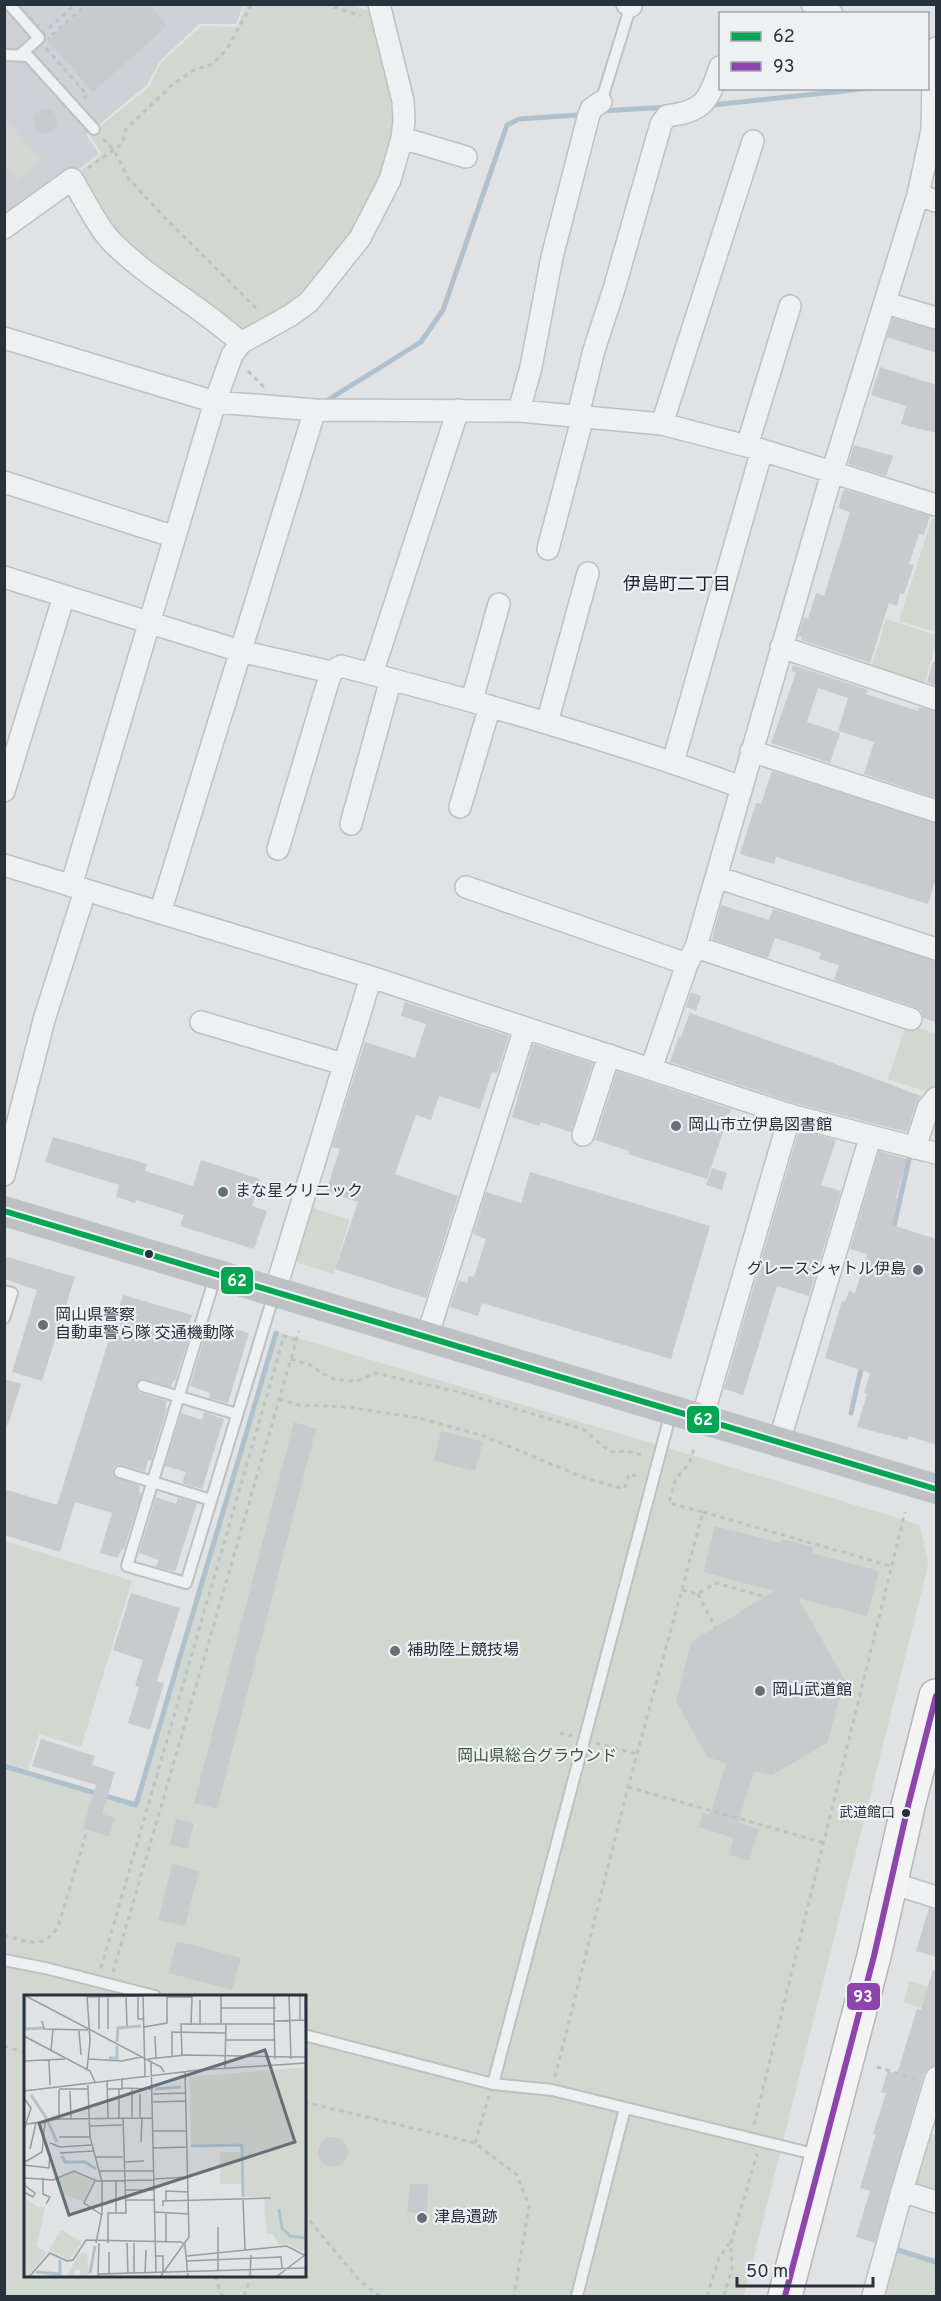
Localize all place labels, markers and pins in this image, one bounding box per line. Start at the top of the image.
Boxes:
place label: 岡山市立伊島図書館 [688,1116,832,1136]
marker: 岡山市立伊島図書館 [669,1119,683,1133]
place label: まな星クリニック [235,1182,363,1202]
marker: まな星クリニック [216,1185,230,1199]
unlabelled marker [143,1248,155,1260]
place label: グレースシャトル伊島 [747,1260,906,1280]
marker: グレースシャトル伊島 [911,1263,925,1277]
place label: 岡山県警察 自動車警ら隊 交通機動隊 [55,1306,235,1344]
marker: 岡山県警察 自動車警ら隊 交通機動隊 [36,1318,50,1332]
place label: 補助陸上競技場 [407,1641,519,1661]
marker: 補助陸上競技場 [388,1644,402,1658]
place label: 岡山武道館 [772,1681,852,1701]
marker: 岡山武道館 [753,1684,767,1698]
place label: 武道館口 [839,1805,895,1822]
marker: 武道館口 [900,1807,912,1819]
place label: 津島遺跡 [434,2208,498,2228]
marker: 津島遺跡 [415,2211,429,2225]

